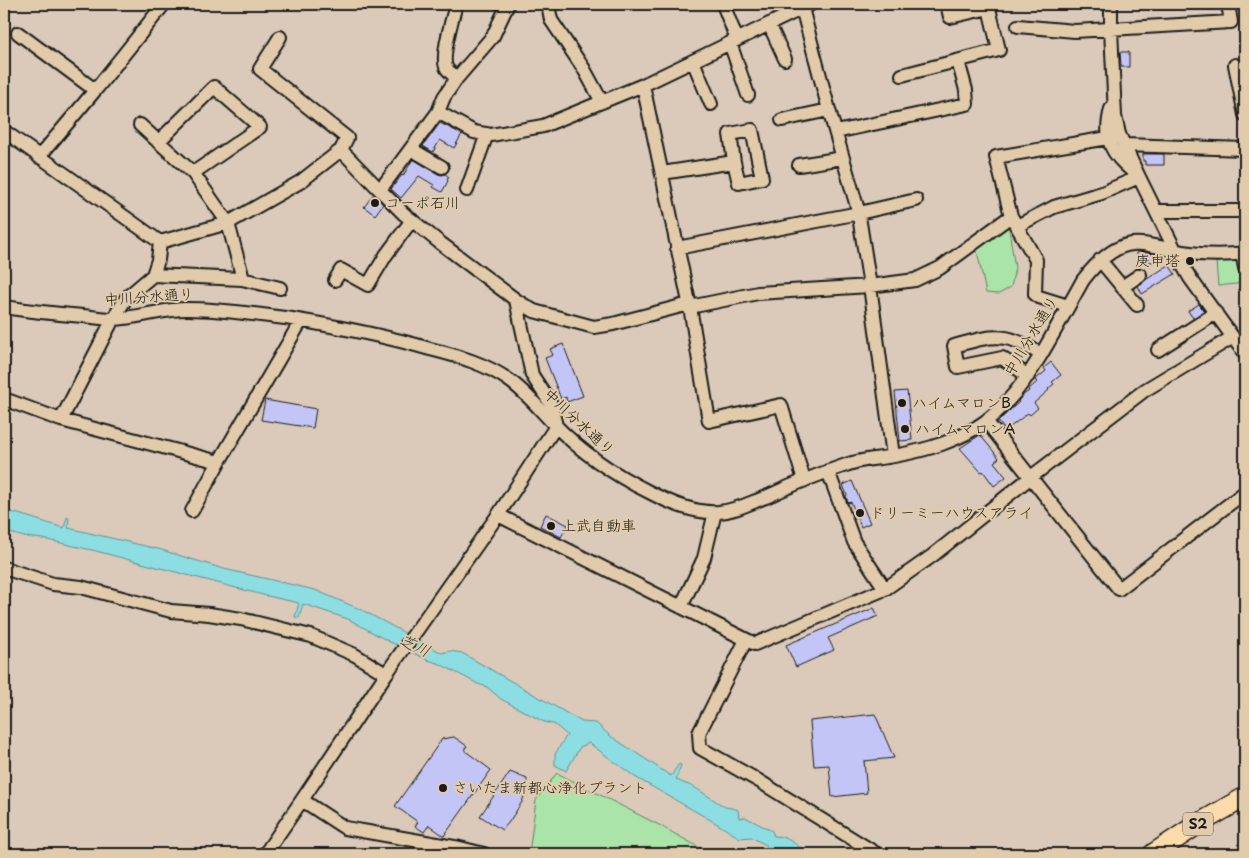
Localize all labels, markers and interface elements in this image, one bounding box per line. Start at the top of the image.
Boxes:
place label: コーポ石川 [385,190,460,213]
marker: コーポ石川 [369,197,381,209]
place label: 庚申塔 [1135,248,1180,271]
marker: 庚申塔 [1184,255,1196,267]
street label: 中川分水通り [103,281,195,310]
street label: 中川分水通り [997,291,1063,380]
street label: 中川分水通り [539,382,621,460]
place label: ハイムマロンB [912,390,1011,413]
marker: ハイムマロンB [896,397,908,409]
place label: ハイムマロンA [915,416,1016,439]
marker: ハイムマロンA [899,423,911,435]
place label: ドリーミーハウスアライ [870,500,1033,523]
marker: ドリーミーハウスアライ [854,507,866,519]
place label: 上武自動車 [561,513,636,536]
marker: 上武自動車 [545,520,557,532]
water label: 芝川 [396,626,435,662]
place label: さいたま新都心浄化プラント [453,775,647,798]
marker: さいたま新都心浄化プラント [437,782,449,794]
road number: S2 [1183,812,1213,836]

